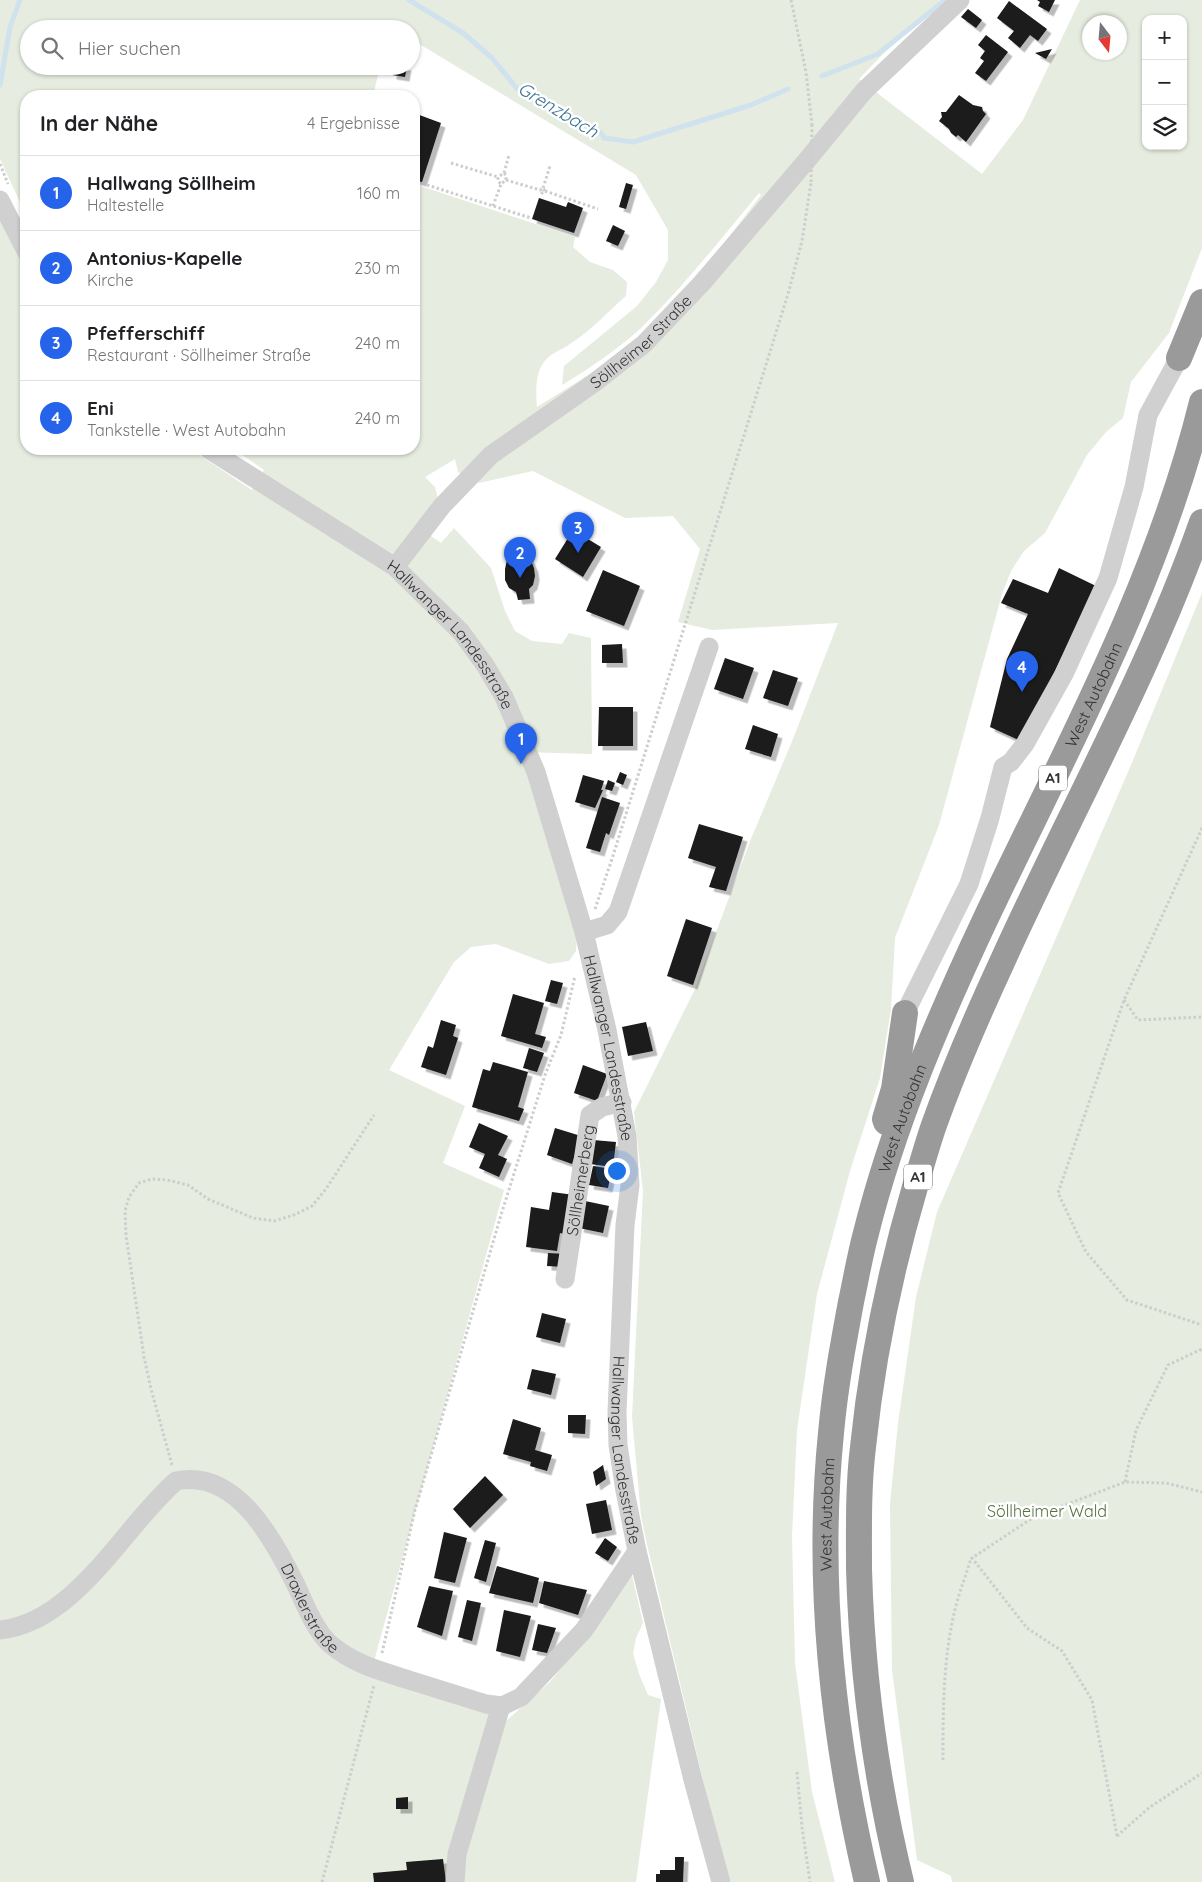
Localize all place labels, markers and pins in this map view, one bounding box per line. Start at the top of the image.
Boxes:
pin: 3 [562,512,594,553]
pin: 2 [504,537,536,578]
pin: 4 [1006,651,1038,692]
pin: 1 [505,723,537,764]

